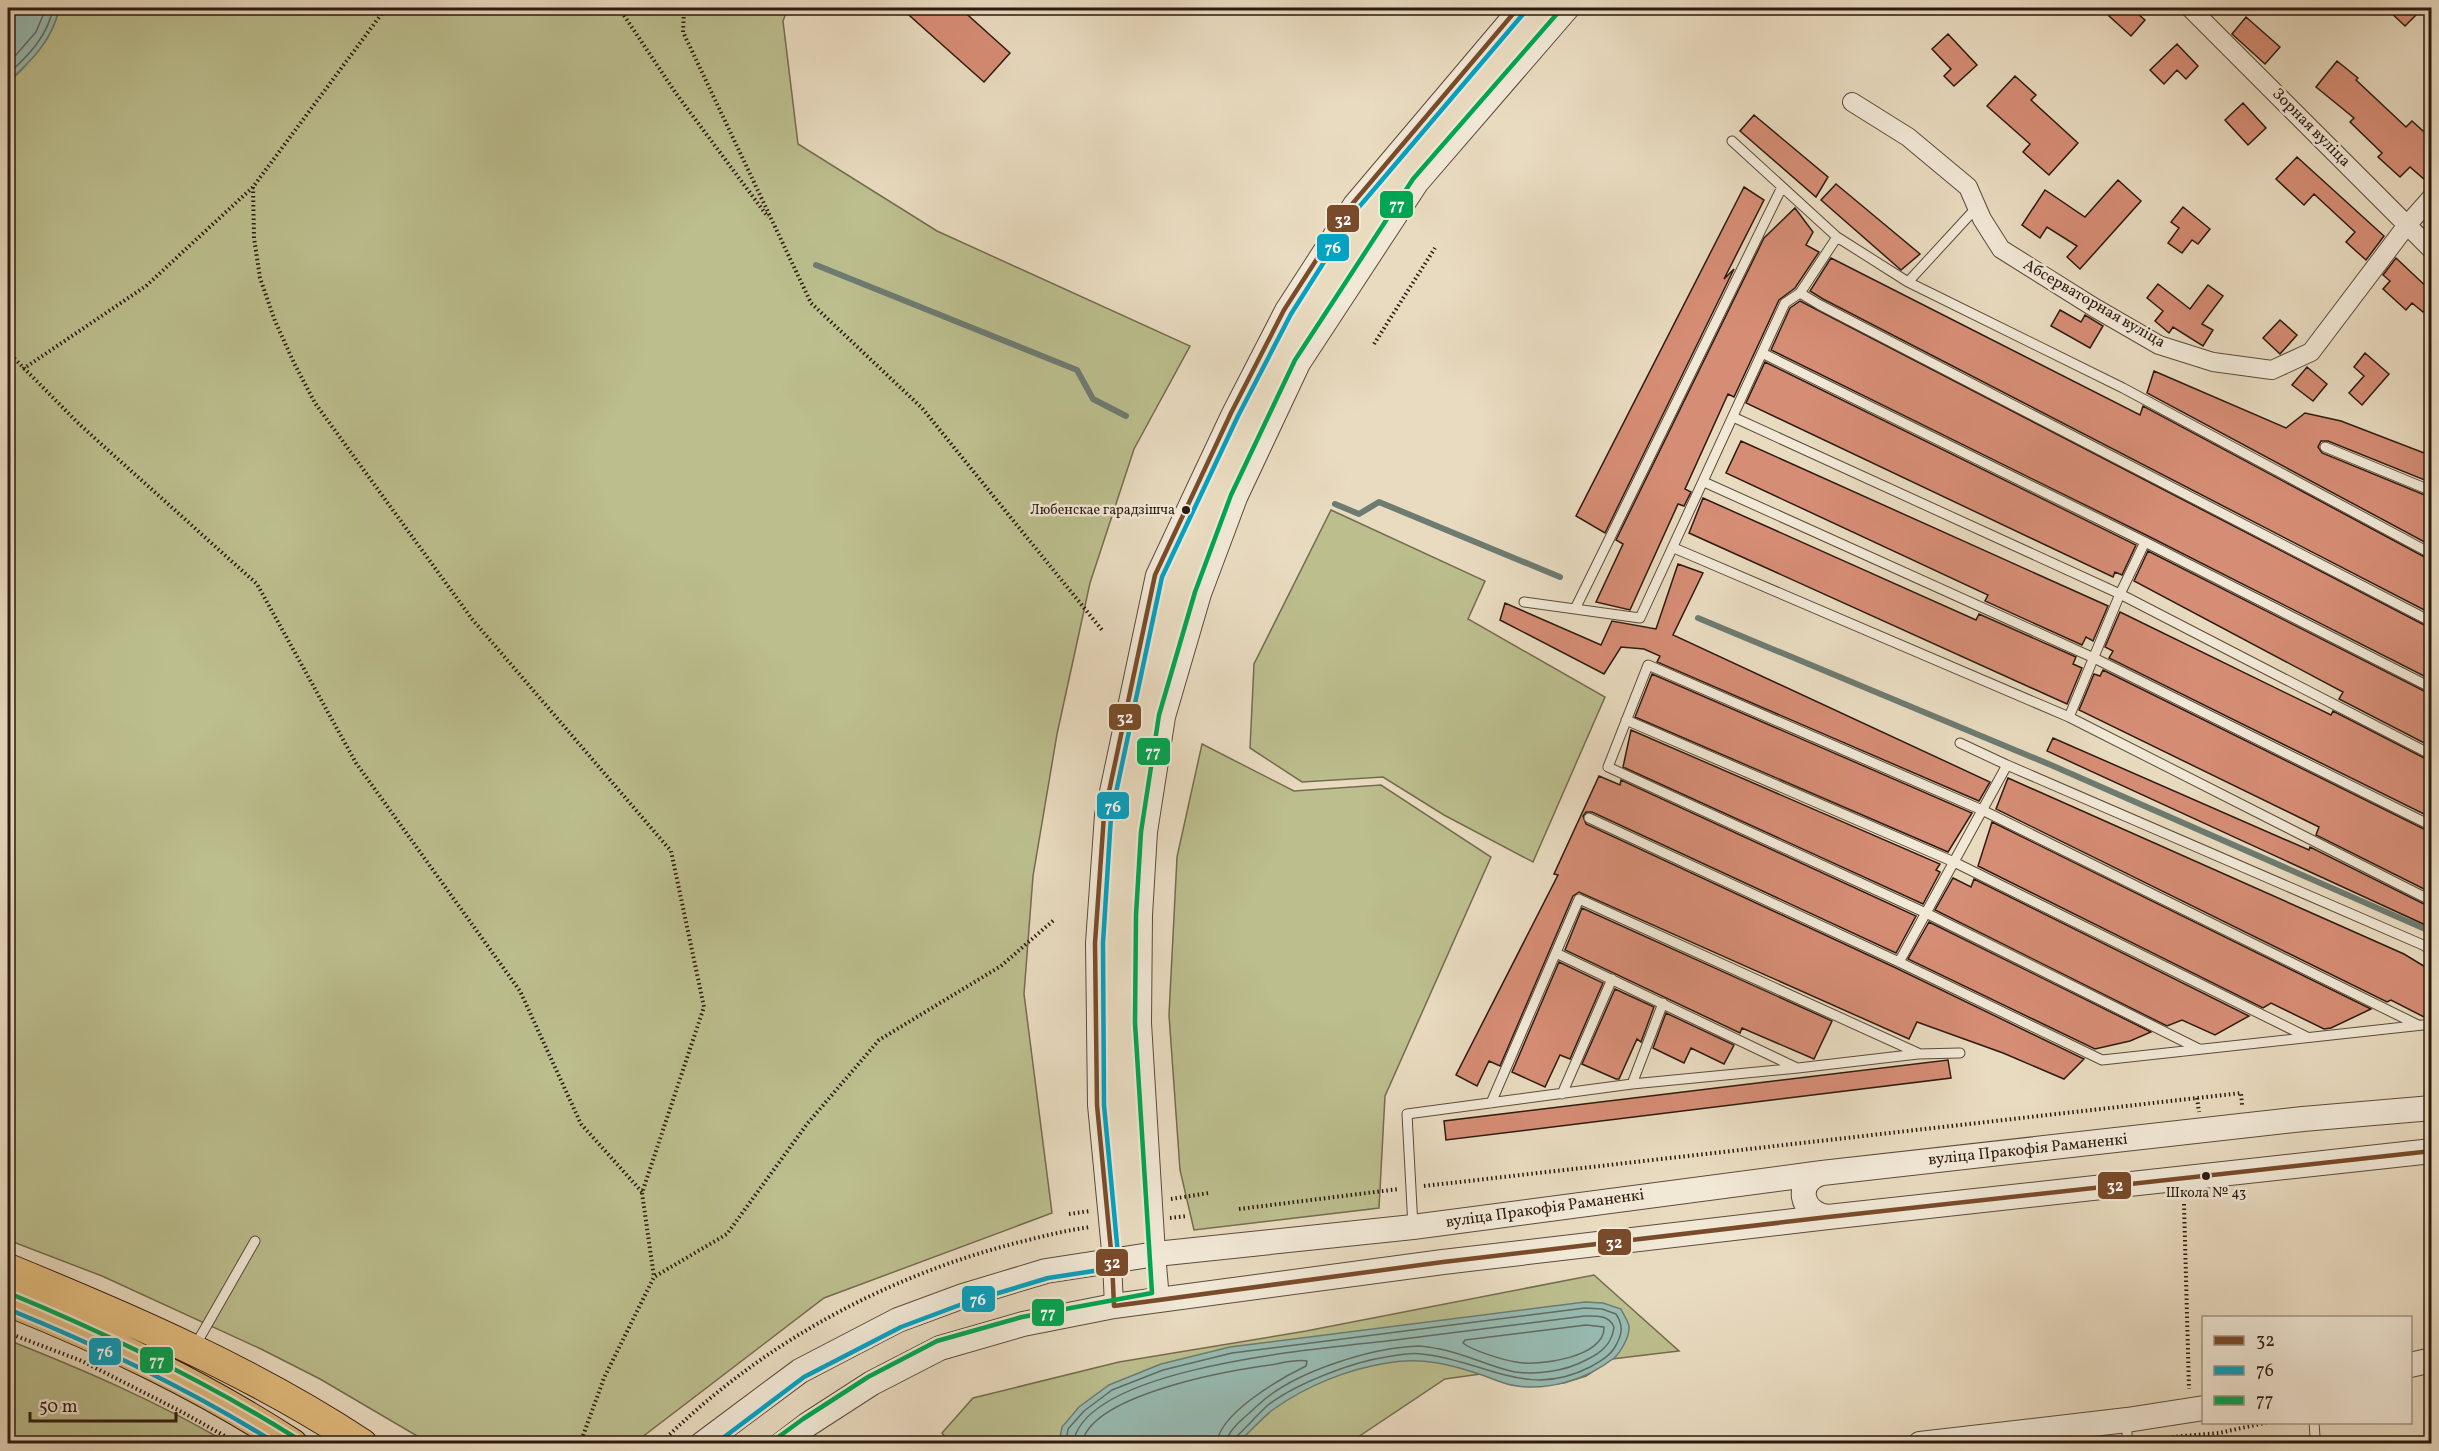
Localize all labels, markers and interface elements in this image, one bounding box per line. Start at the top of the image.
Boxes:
street label: Зорная вуліца [2267,84,2355,172]
line badge: 77 [1379,190,1414,219]
text: 77 [1389,195,1405,217]
line badge: 32 [1326,204,1360,233]
text: 32 [1335,210,1351,232]
line badge: 76 [1316,233,1350,262]
text: 76 [1325,238,1341,260]
street label: Абсерваторная вуліца [2019,254,2169,354]
place label: Любенскае гарадзішча [1030,501,1175,520]
marker: Любенскае гарадзішча [1180,504,1192,516]
line badge: 32 [1108,703,1142,731]
text: 32 [1117,708,1133,730]
line badge: 77 [1136,737,1171,766]
text: 77 [1145,742,1161,764]
line badge: 76 [1096,791,1130,820]
text: 76 [1105,797,1121,819]
street label: вуліца Пракофія Раманенкі [1927,1129,2129,1171]
marker: Школа № 43 [2200,1170,2212,1182]
line badge: 32 [2097,1171,2132,1200]
text: 32 [2107,1176,2123,1198]
street label: вуліца Пракофія Раманенкі [1444,1184,1646,1234]
place label: Школа № 43 [2166,1184,2246,1203]
line badge: 32 [1597,1228,1632,1256]
text: 32 [1606,1233,1622,1255]
line badge: 32 [1095,1248,1129,1277]
text: 32 [1104,1253,1120,1275]
line badge: 76 [961,1285,996,1313]
text: 76 [970,1290,986,1312]
line badge: 77 [1031,1298,1065,1327]
text: 77 [1040,1303,1056,1325]
legend [2202,1316,2412,1424]
text: 32 [2256,1329,2275,1354]
line badge: 76 [88,1337,122,1366]
text: 76 [97,1342,113,1364]
line badge: 77 [139,1346,174,1374]
text: 77 [149,1351,165,1373]
text: 76 [2256,1359,2274,1384]
scale bar [30,1385,176,1423]
text: 77 [2256,1389,2273,1414]
text: 50 m [39,1395,78,1420]

